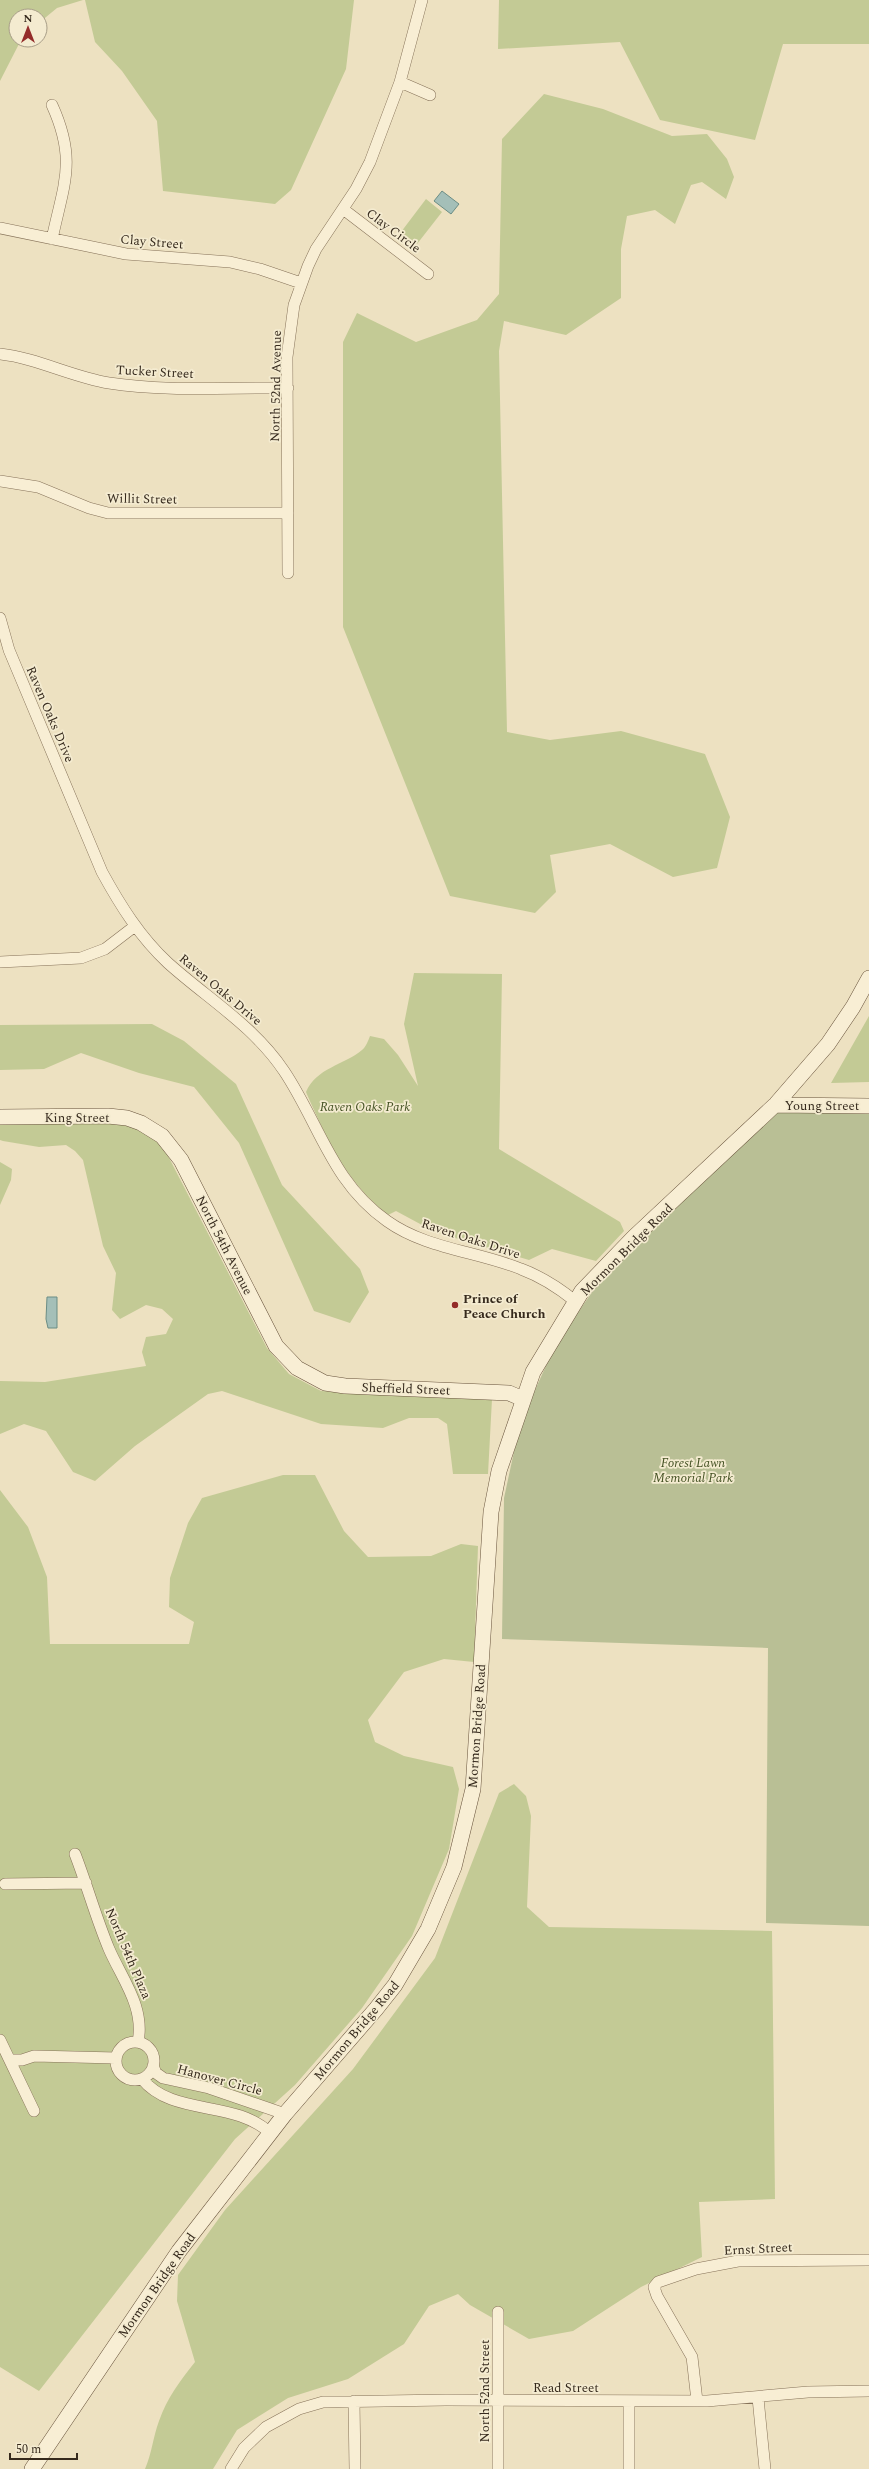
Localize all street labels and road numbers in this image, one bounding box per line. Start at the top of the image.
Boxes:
street label: Clay Circle [362,204,425,258]
street label: Clay Street [120,229,185,255]
street label: North 52nd Avenue [265,330,287,442]
street label: Tucker Street [115,360,195,384]
street label: Willit Street [107,488,178,510]
street label: Raven Oaks Drive [21,663,79,766]
street label: Raven Oaks Drive [175,949,266,1031]
street label: Young Street [785,1096,860,1116]
street label: King Street [44,1108,110,1128]
street label: North 54th Avenue [190,1192,258,1299]
street label: Mormon Bridge Road [576,1199,678,1301]
street label: Raven Oaks Drive [419,1214,523,1264]
street label: Sheffield Street [361,1377,451,1401]
street label: Mormon Bridge Road [463,1663,491,1789]
street label: North 54th Plaza [100,1905,157,2003]
street label: Mormon Bridge Road [309,1977,404,2085]
street label: Hanover Circle [175,2059,265,2101]
street label: Mormon Bridge Road [113,2229,201,2342]
street label: Ernst Street [723,2237,793,2261]
street label: North 52nd Street [475,2339,495,2443]
street label: Read Street [533,2378,599,2398]

